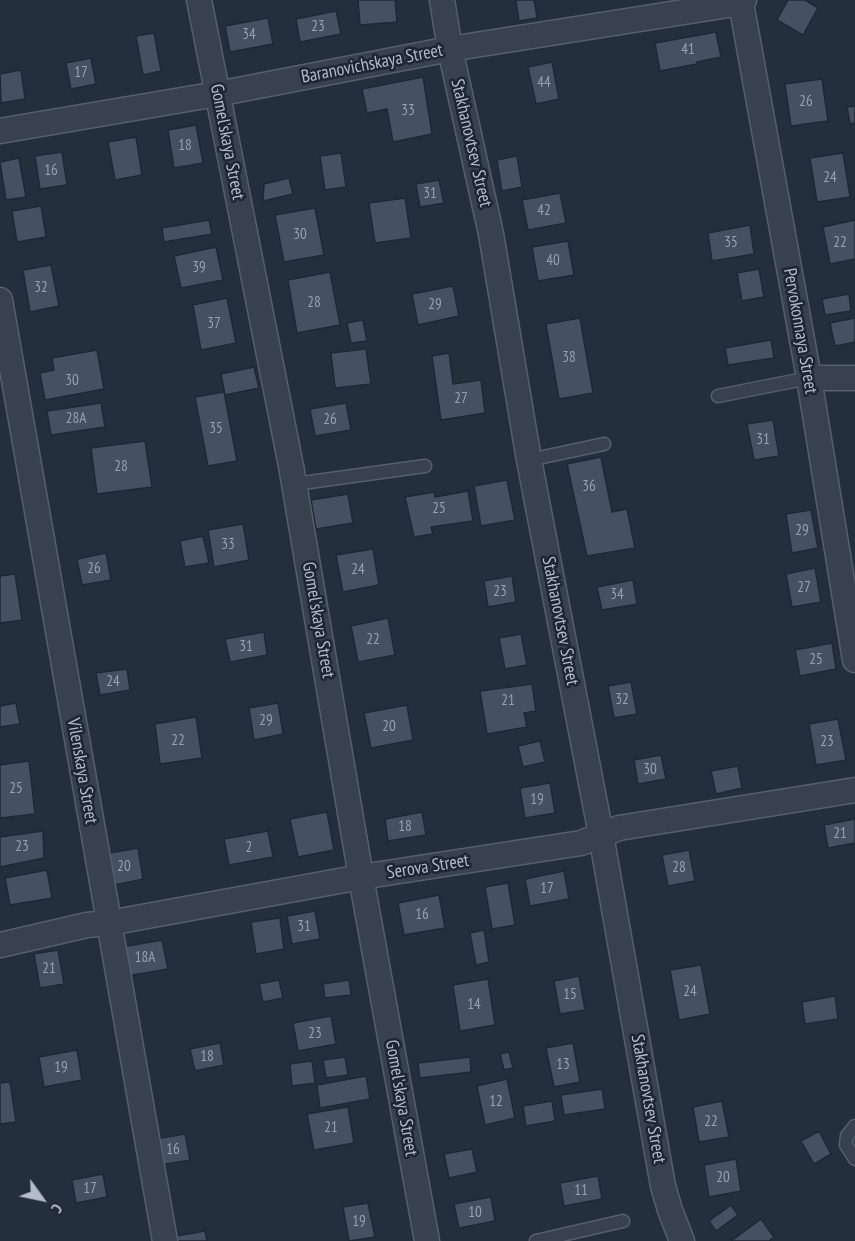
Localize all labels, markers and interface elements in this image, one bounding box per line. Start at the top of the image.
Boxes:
house number: 23 [311,18,325,36]
house number: 34 [242,26,256,44]
street label: Baranovichskaya Street [299,40,445,88]
house number: 41 [681,41,695,59]
house number: 17 [74,64,88,82]
house number: 44 [537,74,551,92]
street label: Stakhanovtsev Street [446,77,496,209]
street label: Gomel'skaya Street [205,82,249,202]
house number: 26 [799,93,813,111]
house number: 33 [401,102,415,120]
house number: 18 [178,137,192,155]
house number: 16 [44,162,58,180]
house number: 24 [823,169,837,187]
house number: 31 [423,185,437,203]
house number: 42 [537,202,551,220]
house number: 30 [293,226,307,244]
house number: 35 [724,234,738,252]
house number: 22 [833,234,847,252]
house number: 40 [546,252,560,270]
house number: 39 [192,259,206,277]
street label: Pervokonnaya Street [778,266,822,396]
house number: 32 [34,279,48,297]
house number: 28 [307,294,321,312]
house number: 29 [428,296,442,314]
house number: 37 [207,315,221,333]
house number: 38 [562,349,576,367]
house number: 30 [65,372,79,390]
house number: 27 [454,390,468,408]
house number: 28А [66,410,86,428]
house number: 26 [323,411,337,429]
house number: 35 [209,420,223,438]
house number: 31 [756,431,770,449]
house number: 28 [114,458,128,476]
house number: 36 [582,478,596,496]
house number: 25 [432,500,446,518]
house number: 29 [795,522,809,540]
house number: 33 [221,536,235,554]
street label: Stakhanovtsev Street [537,555,583,687]
house number: 26 [87,560,101,578]
street label: Gomel'skaya Street [297,560,339,680]
house number: 24 [351,561,365,579]
house number: 27 [797,579,811,597]
house number: 23 [493,583,507,601]
house number: 34 [610,586,624,604]
house number: 22 [366,631,380,649]
house number: 31 [239,638,253,656]
house number: 25 [809,651,823,669]
house number: 24 [106,673,120,691]
house number: 32 [615,691,629,709]
house number: 21 [501,692,515,710]
house number: 29 [259,712,273,730]
street label: Vilenskaya Street [62,716,102,826]
house number: 20 [382,718,396,736]
house number: 22 [171,732,185,750]
house number: 23 [820,733,834,751]
house number: 30 [643,761,657,779]
house number: 25 [9,780,23,798]
house number: 19 [530,791,544,809]
house number: 18 [398,818,412,836]
house number: 21 [833,825,847,843]
house number: 23 [15,838,29,856]
house number: 2 [246,839,252,857]
street label: Serova Street [385,850,471,884]
house number: 20 [117,858,131,876]
house number: 28 [672,859,686,877]
house number: 17 [540,880,554,898]
house number: 16 [415,906,429,924]
house number: 31 [297,918,311,936]
house number: 18А [135,949,155,967]
house number: 21 [42,960,56,978]
house number: 24 [683,983,697,1001]
house number: 15 [563,986,577,1004]
house number: 14 [467,996,481,1014]
house number: 23 [308,1025,322,1043]
street label: Stakhanovtsev Street [626,1033,670,1165]
street label: Gomel'skaya Street [380,1038,422,1158]
house number: 18 [200,1048,214,1066]
house number: 13 [556,1056,570,1074]
house number: 19 [54,1059,68,1077]
house number: 12 [489,1093,503,1111]
house number: 22 [704,1113,718,1131]
house number: 21 [324,1119,338,1137]
house number: 16 [166,1141,180,1159]
north arrow [12,1169,72,1229]
house number: 20 [716,1169,730,1187]
house number: 17 [83,1180,97,1198]
house number: 11 [574,1182,588,1200]
text: С [47,1200,67,1217]
house number: 10 [468,1204,482,1222]
house number: 19 [352,1213,366,1231]

